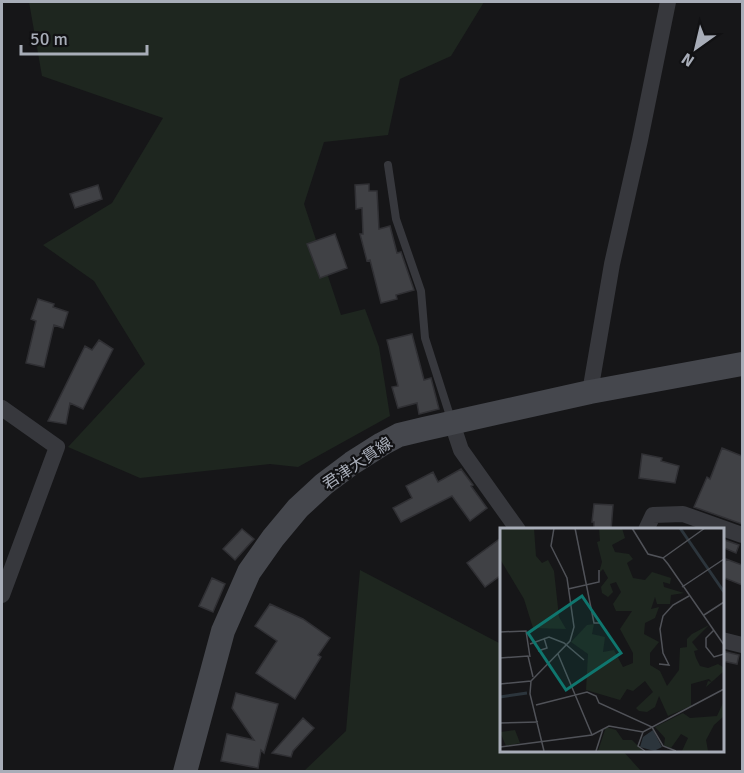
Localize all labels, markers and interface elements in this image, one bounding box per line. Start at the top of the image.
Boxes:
scale bar [21,18,147,56]
north arrow [666,18,726,78]
text: 50 m [30,28,68,50]
text: N [678,48,698,71]
street label: 君津大貫線 [319,433,396,494]
inset map [500,528,723,752]

